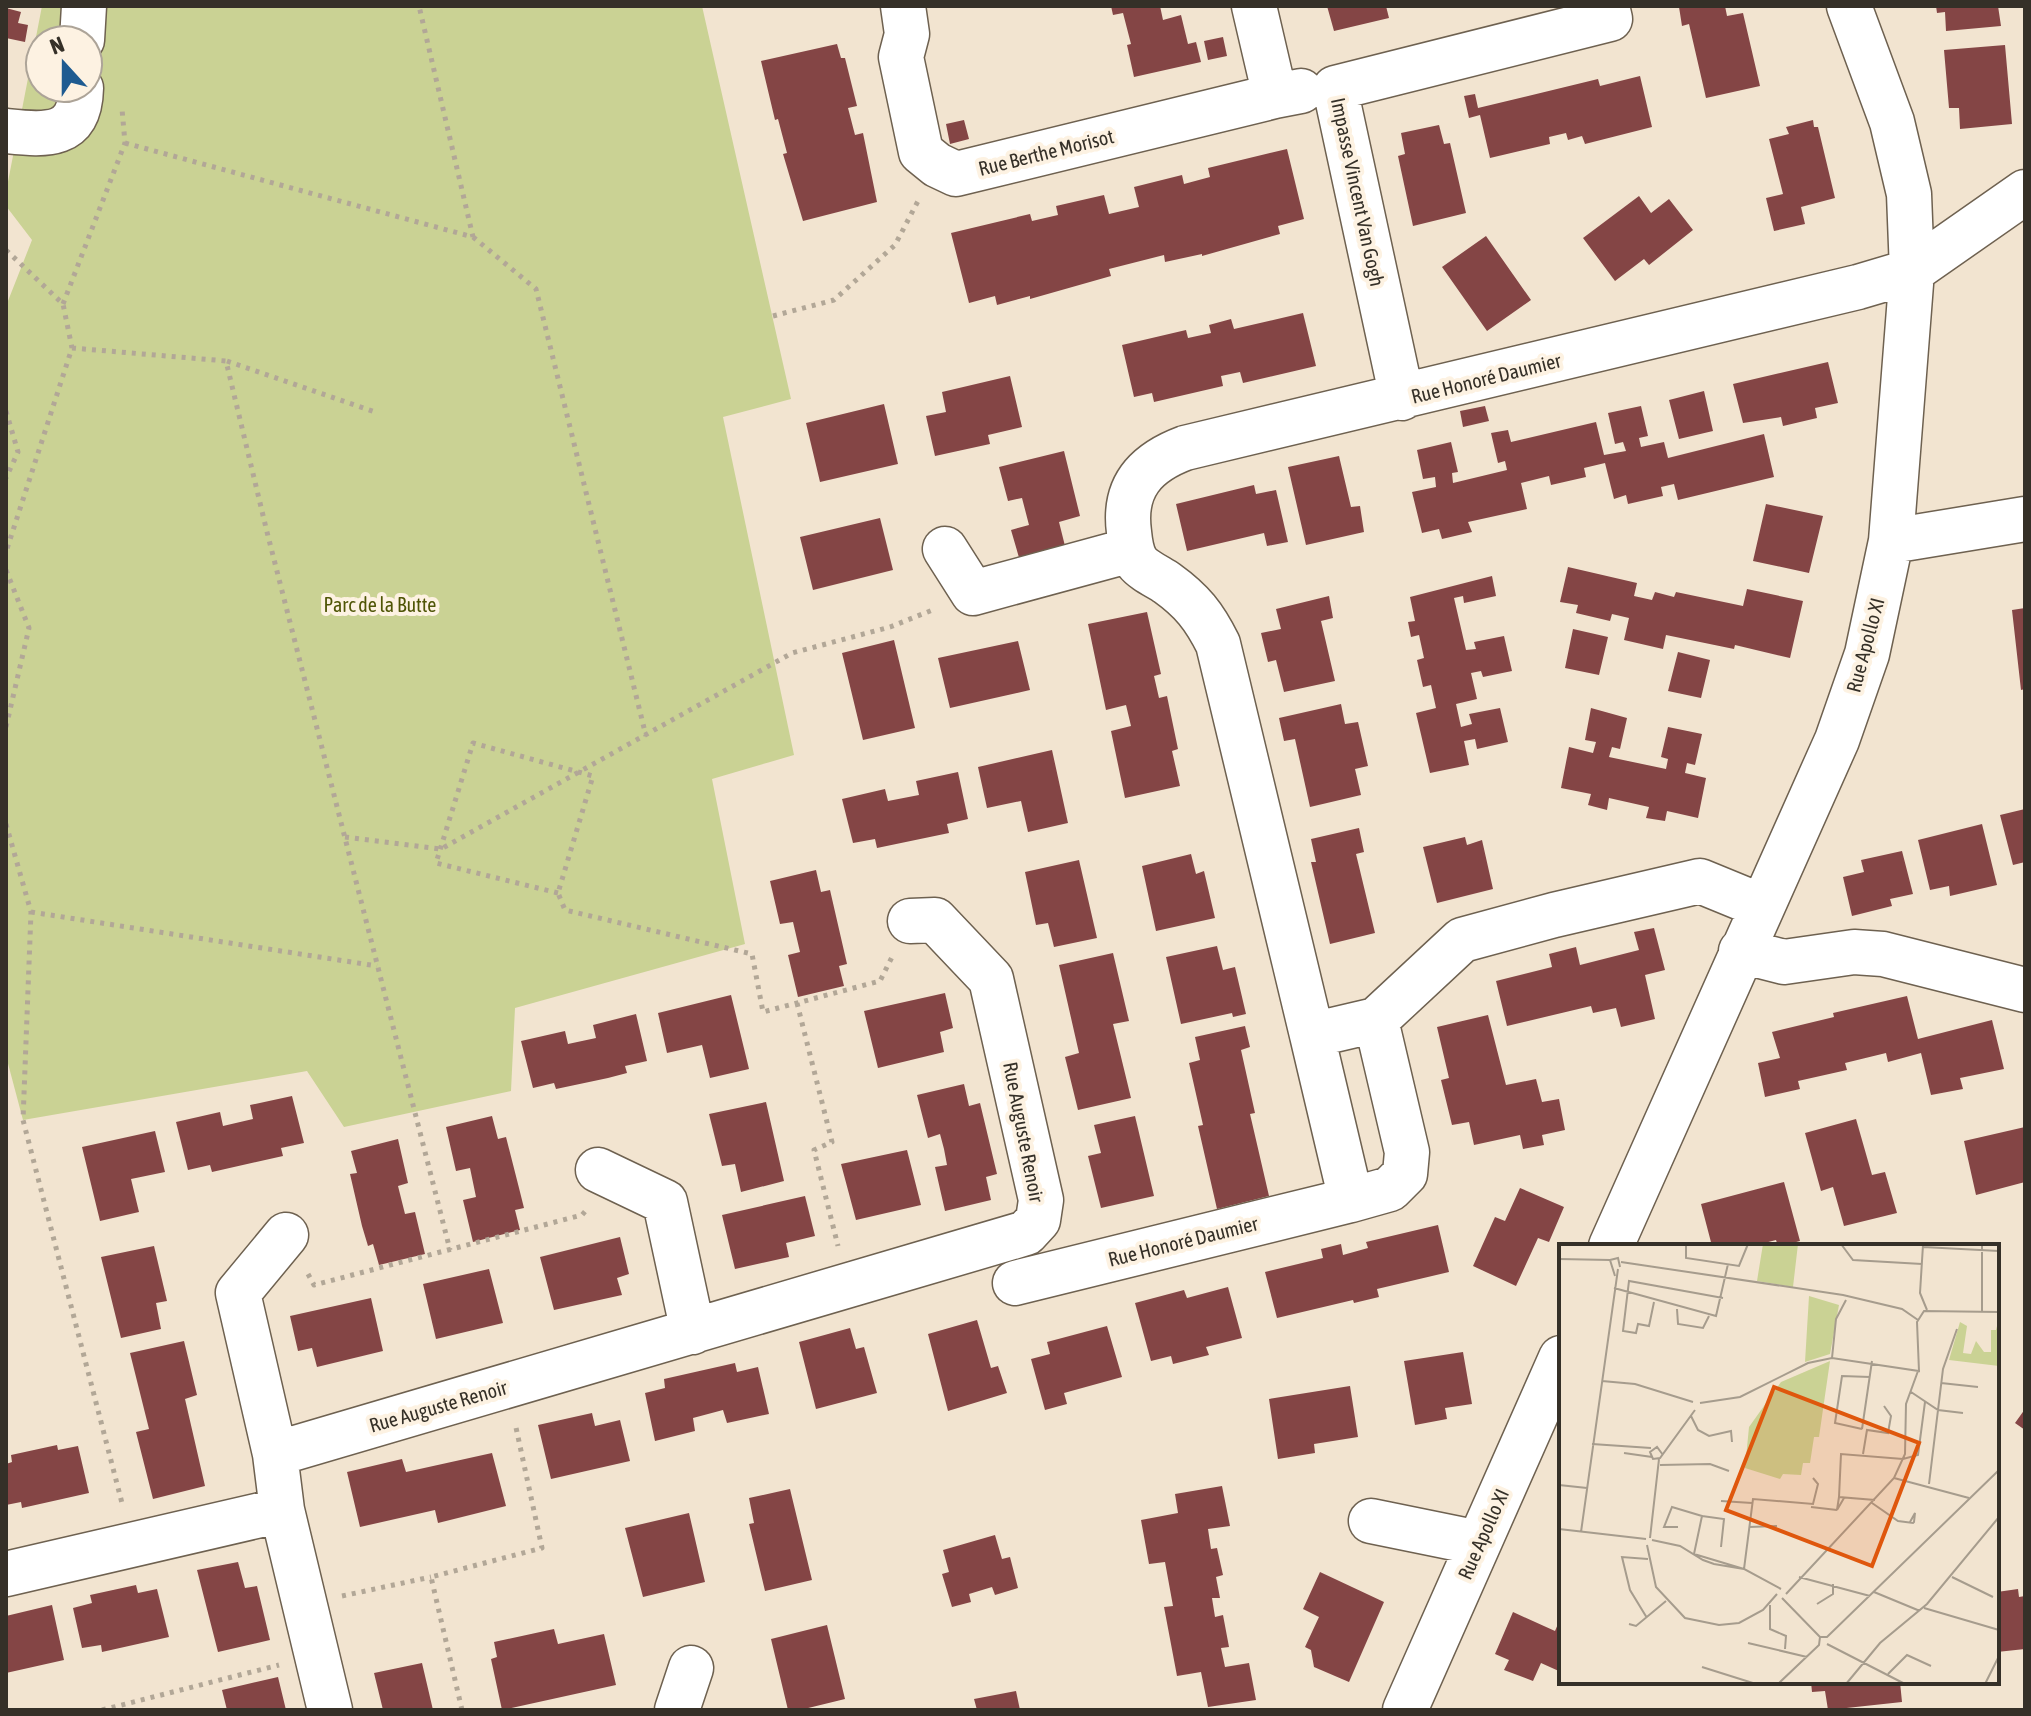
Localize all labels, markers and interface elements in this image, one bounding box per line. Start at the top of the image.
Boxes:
north arrow [24,24,104,104]
text: N [46,31,68,60]
street label: Impasse Vincent Van Gogh [1327,96,1389,288]
street label: Rue Berthe Morisot [976,124,1116,180]
street label: Rue Honoré Daumier [1409,348,1564,408]
park label: Parc de la Butte [324,593,436,616]
street label: Rue Apollo XI [1841,595,1889,695]
street label: Rue Auguste Renoir [999,1060,1049,1205]
street label: Rue Honoré Daumier [1106,1211,1261,1271]
inset map [1559,1244,1999,1684]
street label: Rue Auguste Renoir [366,1375,511,1437]
street label: Rue Apollo XI [1453,1485,1513,1583]

